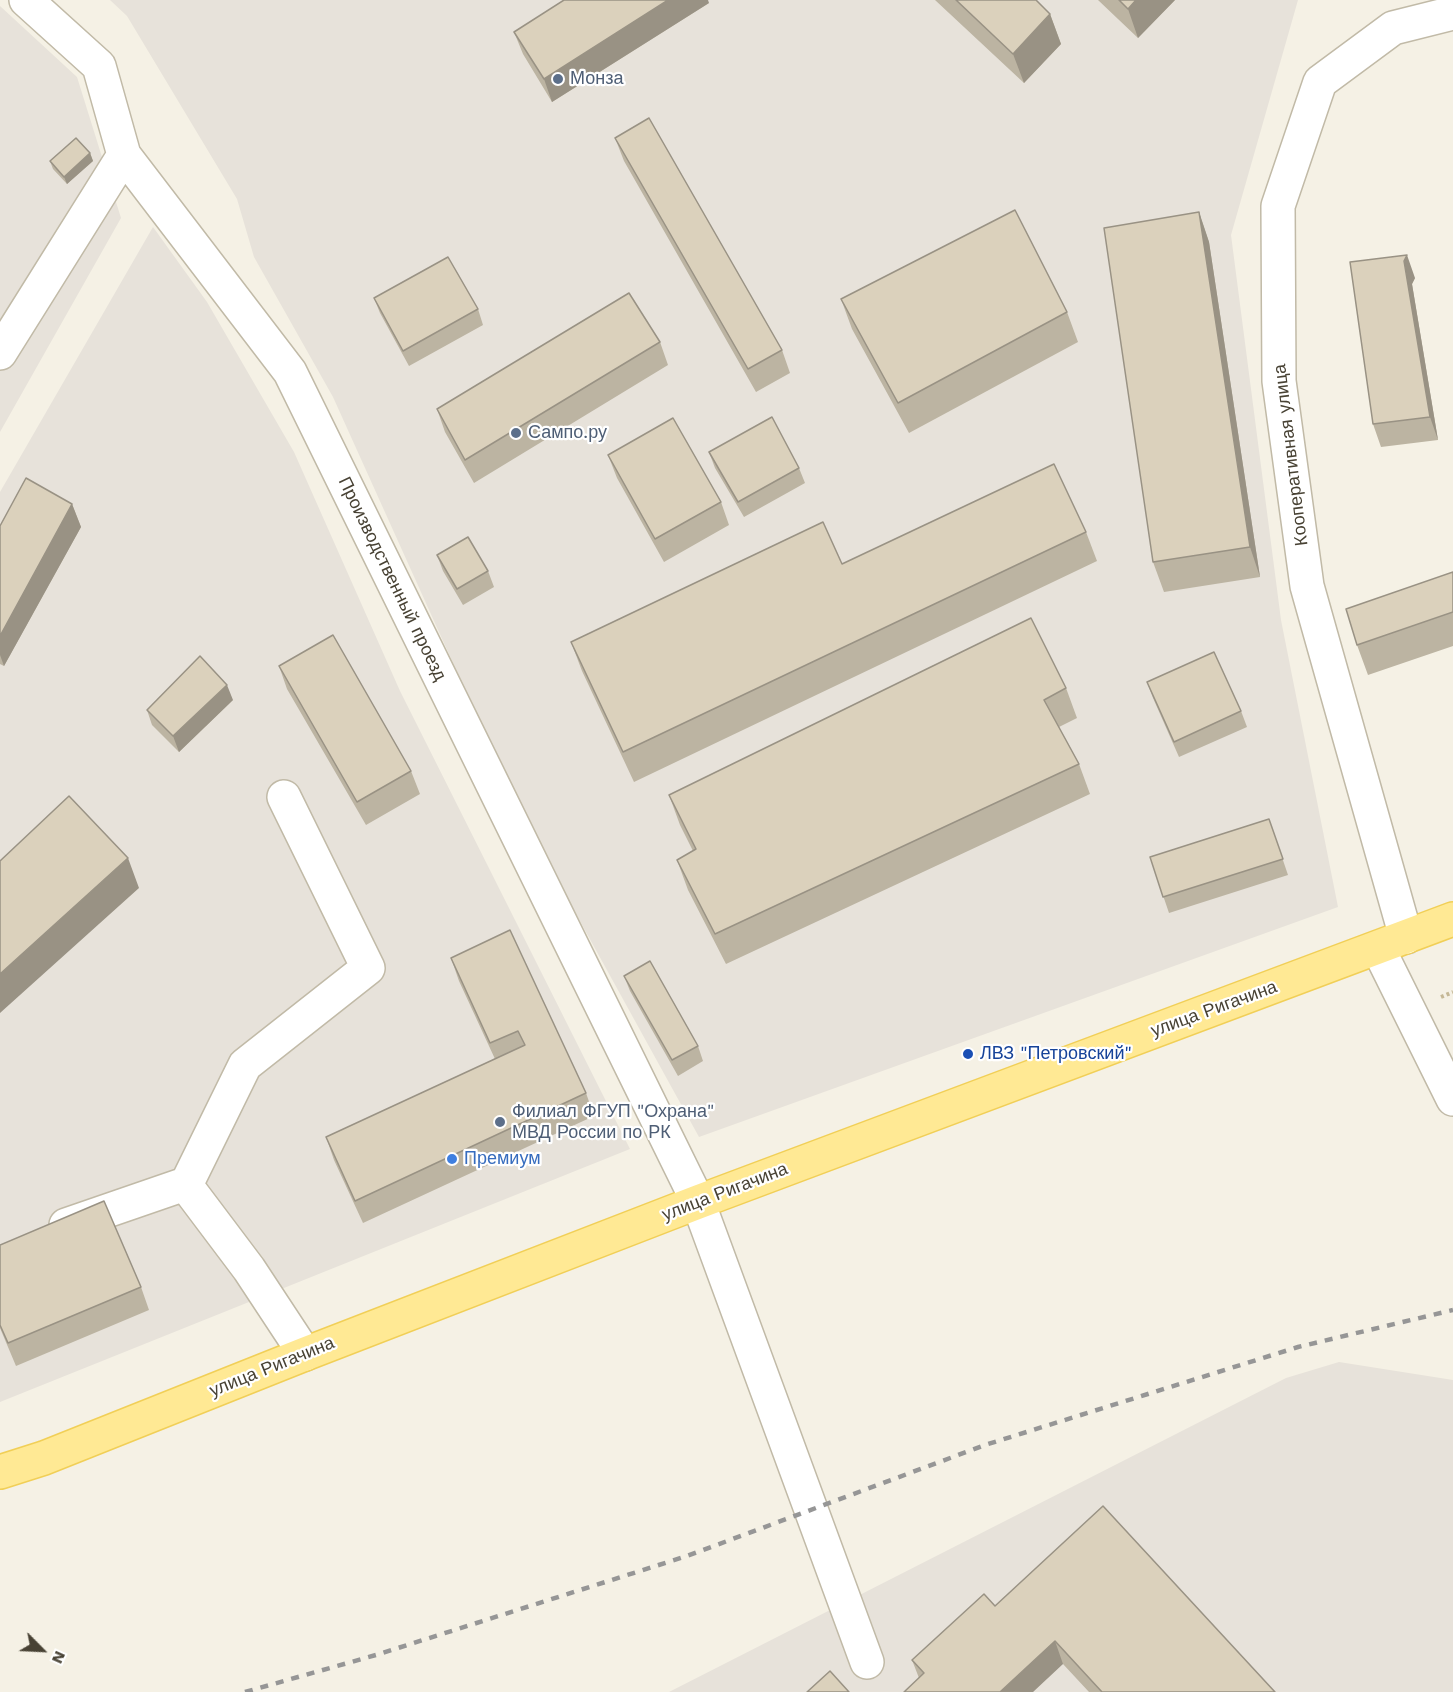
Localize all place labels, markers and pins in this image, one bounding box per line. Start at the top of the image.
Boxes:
place label: Монза [570,68,623,90]
marker: Монза [551,72,565,86]
place label: Сампо.ру [528,422,607,444]
marker: Сампо.ру [509,426,523,440]
place label: ЛВЗ "Петровский" [980,1043,1132,1065]
marker: ЛВЗ "Петровский" [961,1047,975,1061]
place label: Филиал ФГУП "Охрана" МВД России по РК [512,1101,714,1144]
marker: Филиал ФГУП "Охрана" МВД России по РК [493,1115,507,1129]
place label: Премиум [464,1148,541,1170]
marker: Премиум [445,1152,459,1166]

